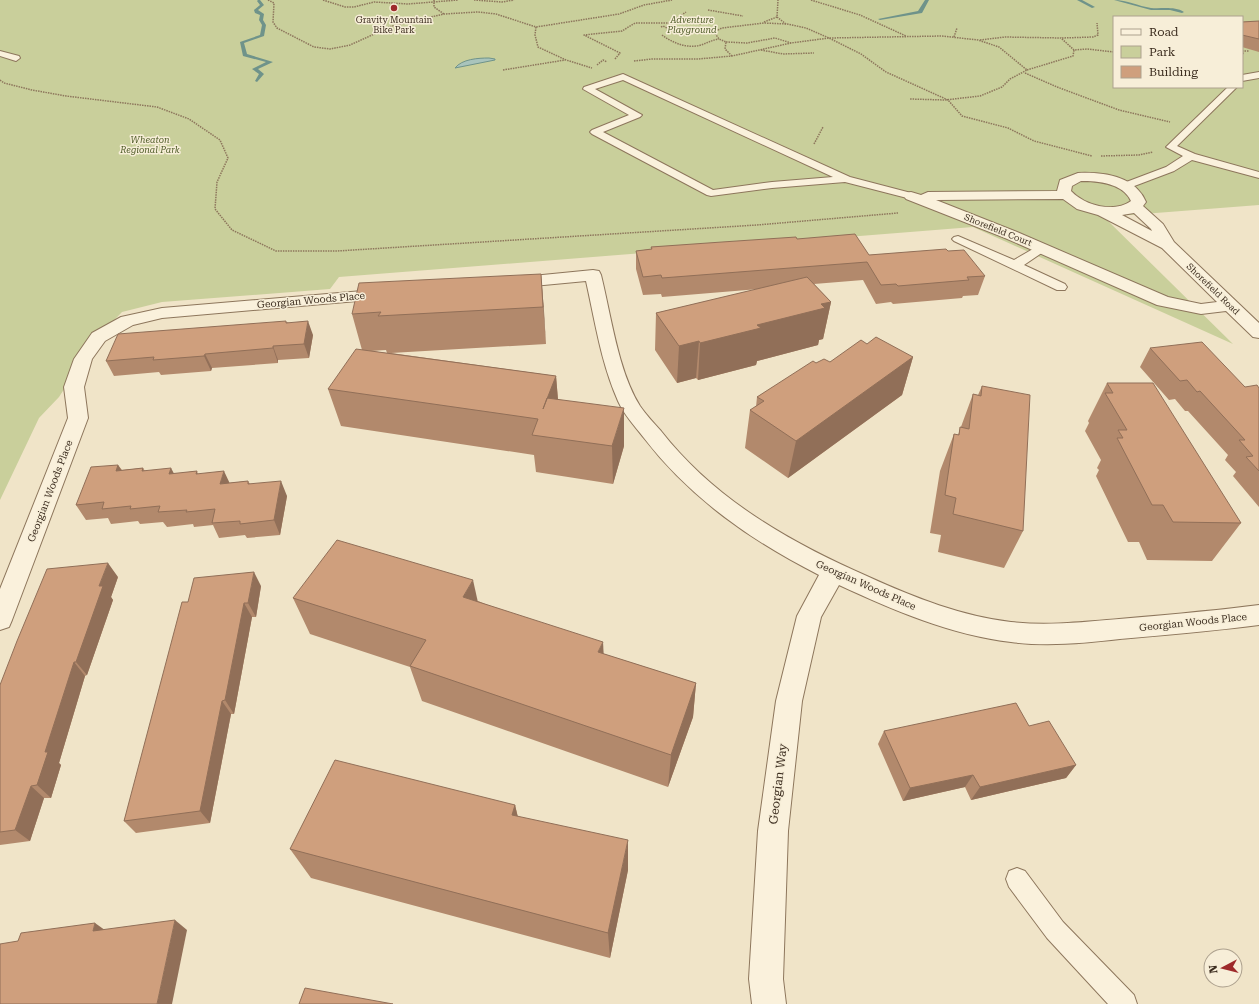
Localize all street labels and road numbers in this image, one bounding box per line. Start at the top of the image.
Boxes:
street label: Shorefield Court [963,212,1034,248]
street label: Shorefield Road [1185,261,1242,317]
street label: Georgian Woods Place [257,290,366,310]
street label: Georgian Woods Place [25,438,75,544]
street label: Georgian Woods Place [814,558,918,612]
street label: Georgian Woods Place [1138,611,1248,633]
street label: Georgian Way [766,742,790,825]

